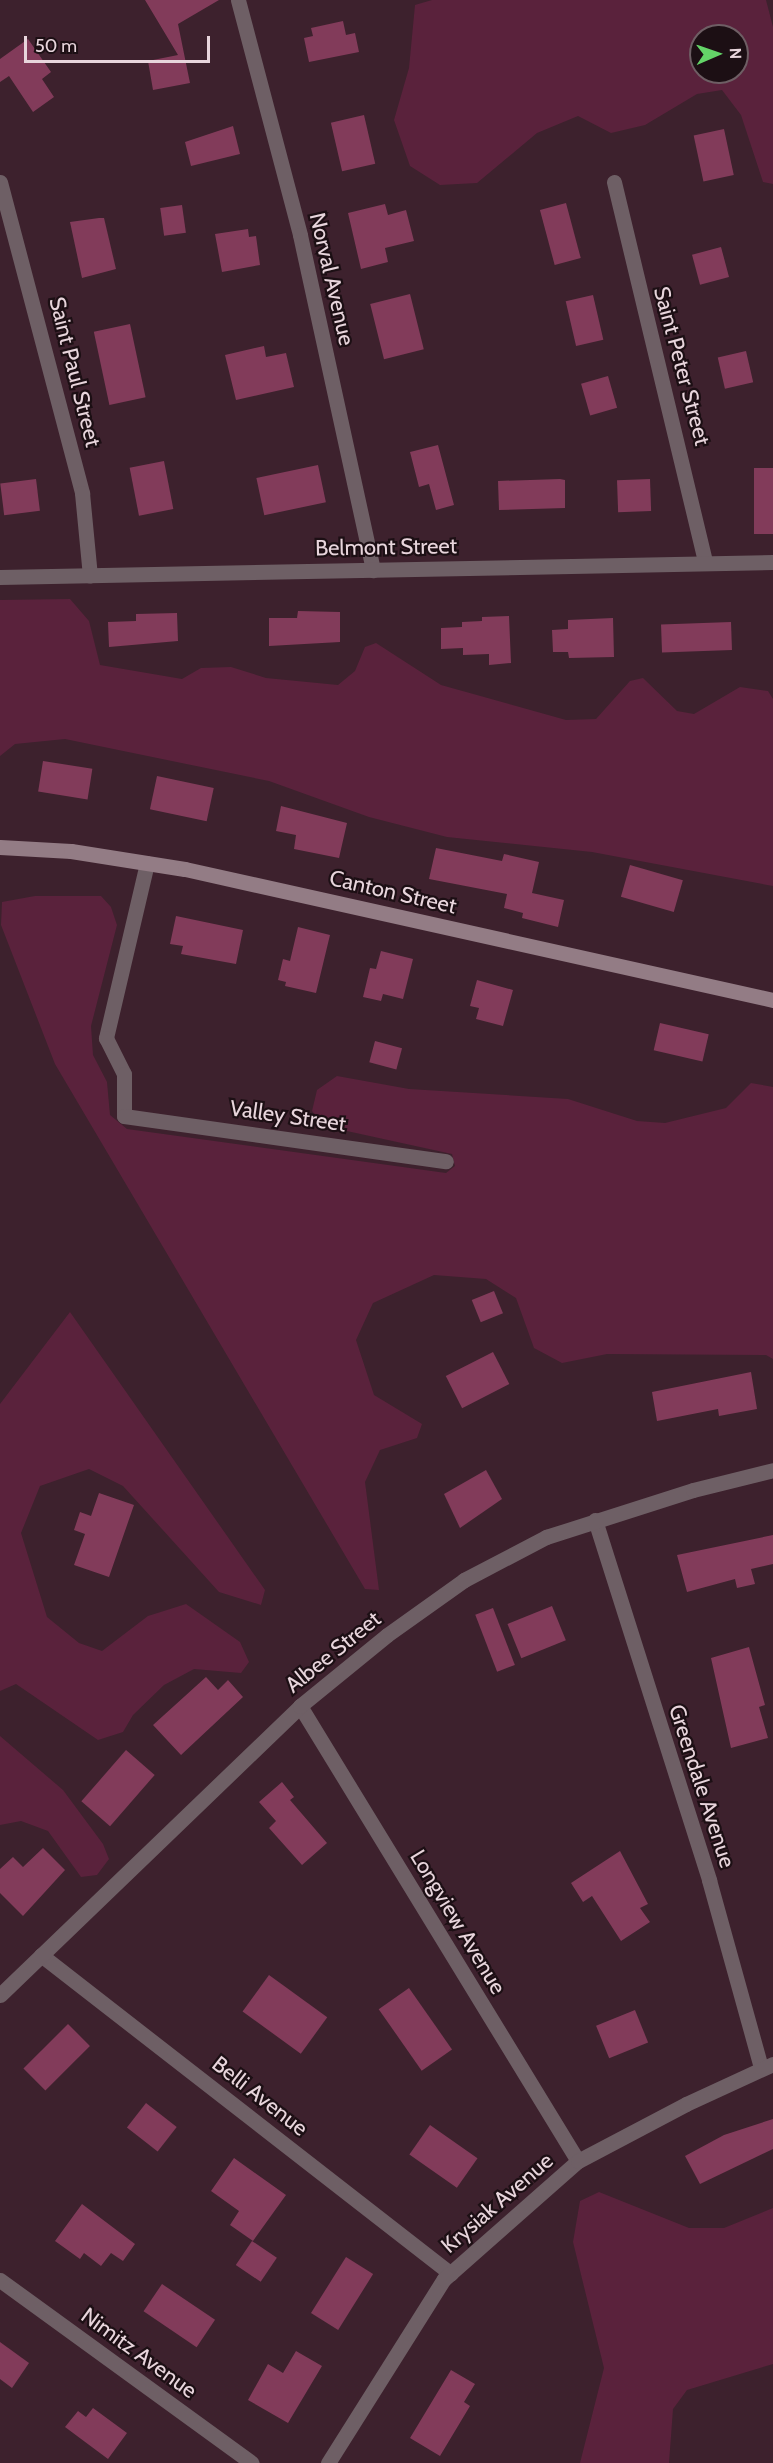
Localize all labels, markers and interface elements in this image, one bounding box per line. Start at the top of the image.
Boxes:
scale bar [27,24,213,62]
north arrow [689,24,749,84]
text: 50 m [35,35,77,57]
text: N [726,47,745,59]
street label: Norval Avenue [304,210,360,348]
street label: Saint Peter Street [648,284,716,448]
street label: Saint Paul Street [44,294,106,450]
street label: Belmont Street [315,533,457,561]
street label: Canton Street [327,865,459,919]
street label: Valley Street [228,1095,348,1137]
street label: Albee Street [280,1606,386,1698]
street label: Greendale Avenue [663,1701,741,1871]
street label: Longview Avenue [405,1845,511,1999]
street label: Belli Avenue [207,2050,313,2142]
street label: Krysiak Avenue [436,2147,558,2259]
street label: Nimitz Avenue [76,2302,202,2404]

